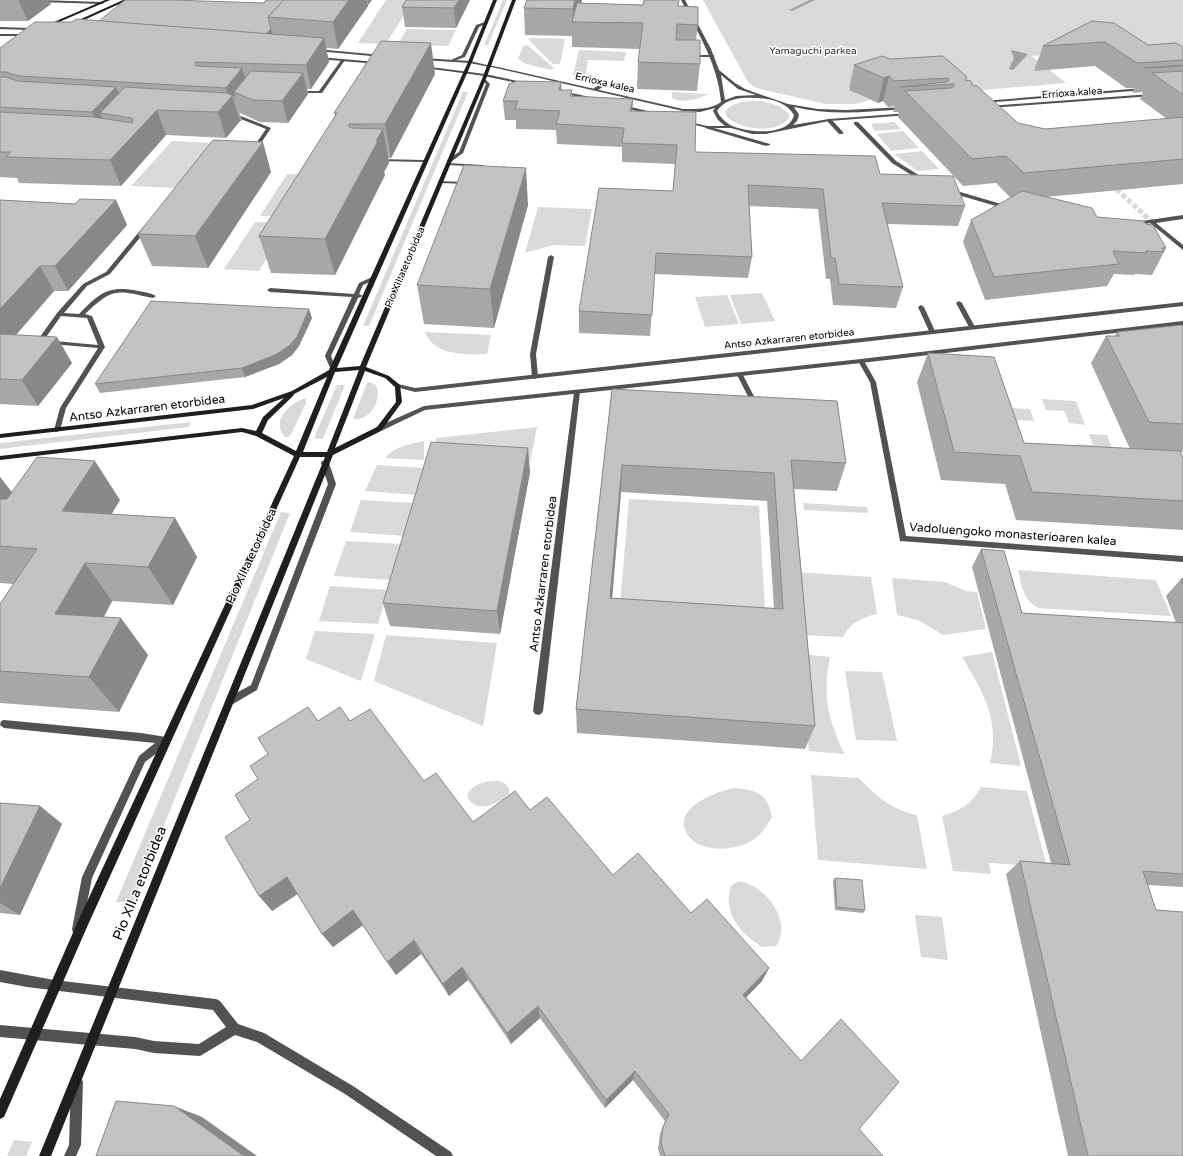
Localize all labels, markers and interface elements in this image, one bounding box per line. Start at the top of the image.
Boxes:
park label: Yamaguchi parkea [769,45,857,57]
street label: Errioxa kalea [574,70,636,96]
street label: Errioxa kalea [1041,85,1103,101]
street label: Pio XII.a etorbidea [382,225,427,310]
street label: Antso Azkarraren etorbidea [723,326,855,352]
street label: Antso Azkarraren etorbidea [68,391,226,425]
street label: Antso Azkarraren etorbidea [526,495,560,653]
street label: Pio XII.a etorbidea [223,506,279,606]
street label: Vadoluengoko monasterioaren kalea [909,520,1117,548]
street label: Pio XII.a etorbidea [109,824,170,943]

